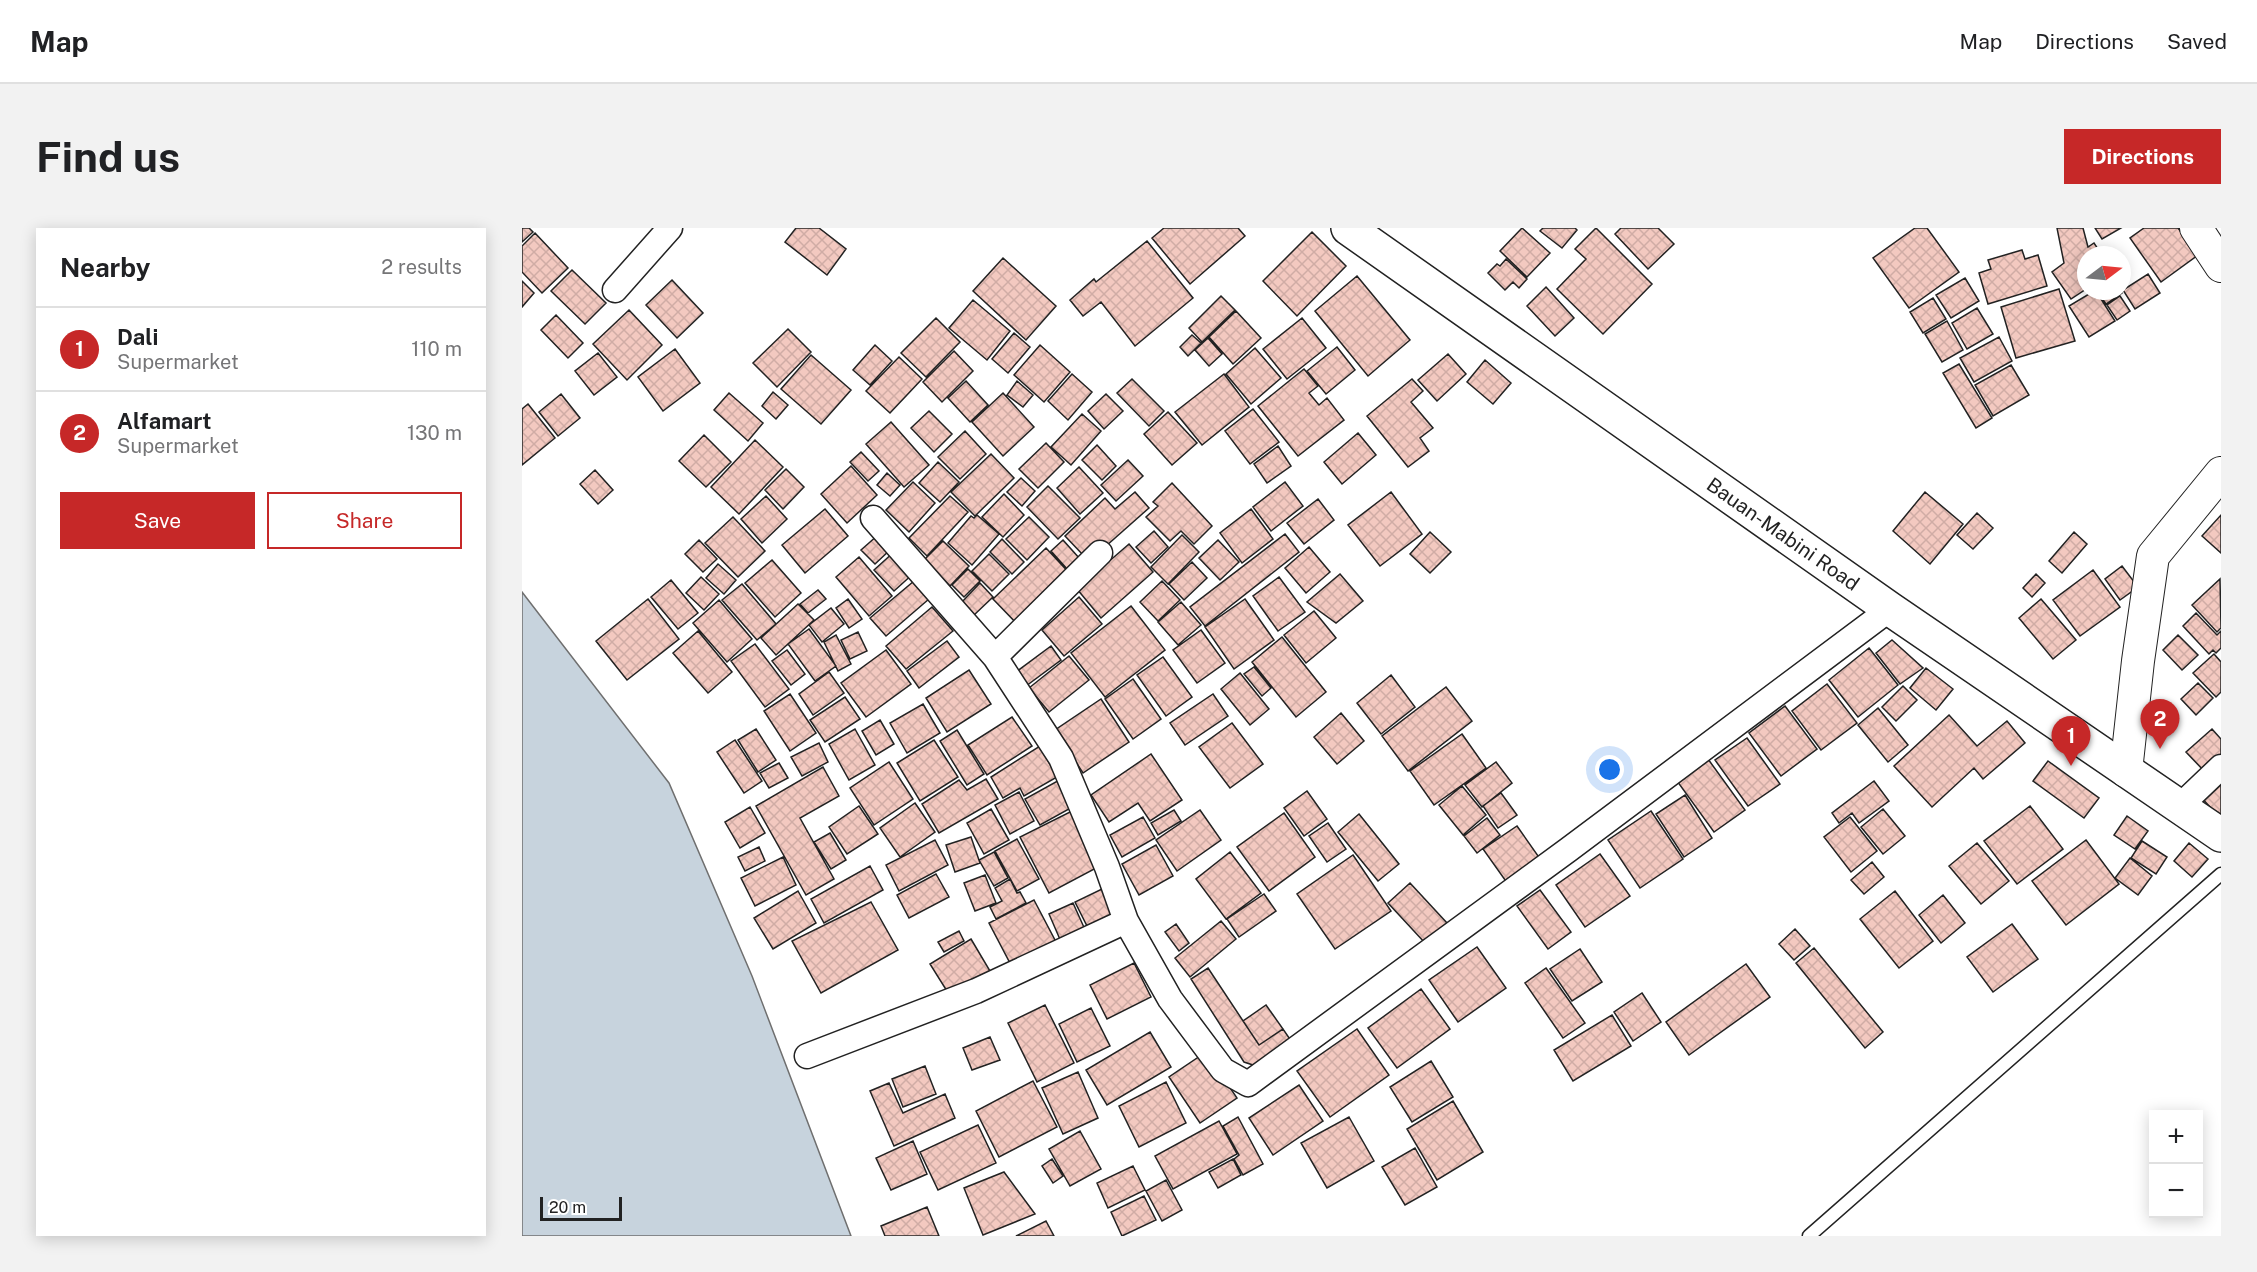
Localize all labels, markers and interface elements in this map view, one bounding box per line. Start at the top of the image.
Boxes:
text: Map [30,25,89,58]
text: Map [1960,29,2002,54]
text: Directions [2035,29,2134,54]
text: Saved [2167,29,2227,54]
button: Directions [2064,129,2221,184]
text: Find us [36,132,180,181]
north arrow [2077,246,2131,300]
text: Nearby [60,252,150,283]
text: 2 results [381,255,462,279]
text: Dali [117,324,158,350]
text: 1 [75,337,84,361]
text: 110 m [411,337,462,361]
text: Supermarket [117,350,239,374]
text: Alfamart [117,408,211,434]
text: 2 [73,421,86,445]
text: 130 m [407,421,462,445]
text: Supermarket [117,434,239,458]
street label: Bauan-Mabini Road [1702,472,1864,596]
button: Save [60,492,255,549]
button: Share [267,492,462,549]
pin: 2 [2140,700,2180,749]
pin: 1 [2052,716,2090,766]
your location [1595,755,1624,784]
map controls [2149,1110,2203,1218]
button: + [2149,1110,2203,1164]
button: − [2149,1164,2203,1218]
scale bar [540,1194,622,1222]
text: 20 m [549,1198,586,1217]

